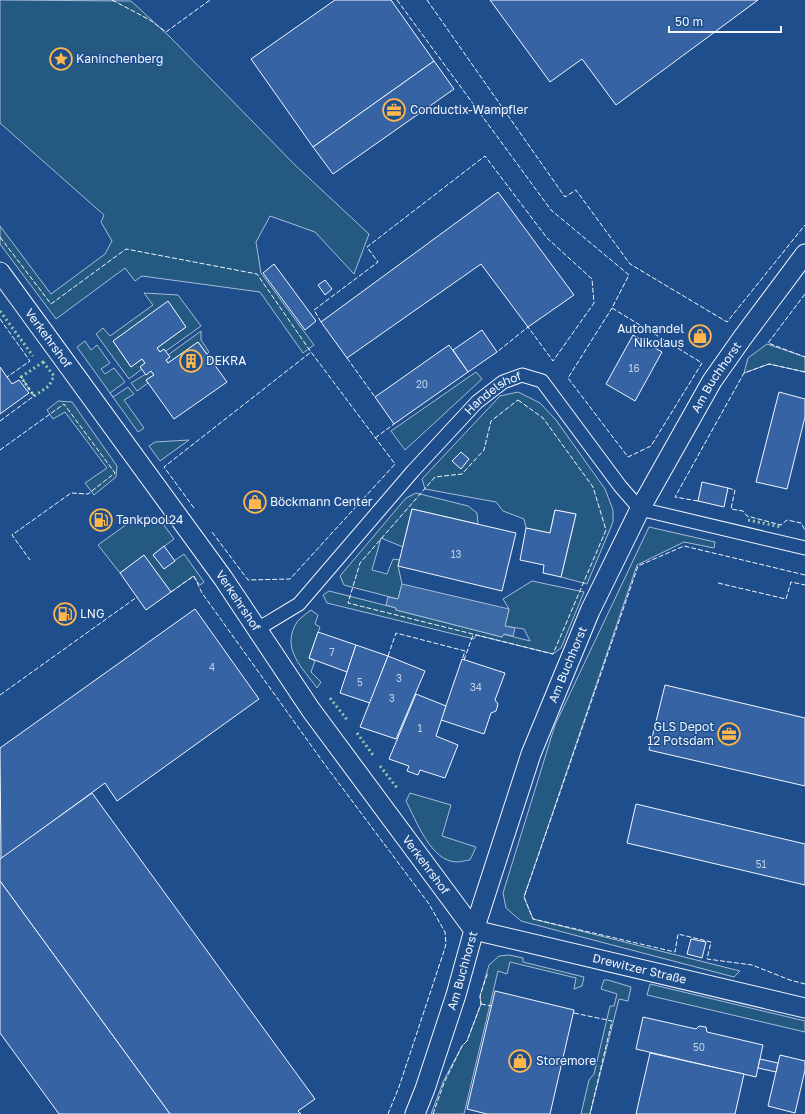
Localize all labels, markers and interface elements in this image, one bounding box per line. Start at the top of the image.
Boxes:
scale bar [669,8,781,34]
text: 50 m [675,14,703,29]
place icon: Kaninchenberg [48,46,74,72]
place label: Kaninchenberg [76,51,163,66]
office icon: Conductix-Wampfler [381,97,407,123]
place label: Conductix-Wampfler [410,102,528,117]
street label: Verkehrshof [22,305,76,371]
place label: Autohandel Nikolaus [617,321,684,350]
shop icon: Autohandel Nikolaus [687,323,713,349]
street label: Am Buchhorst [688,338,744,415]
building icon: DEKRA [178,348,204,374]
place label: DEKRA [206,353,246,368]
house number: 16 [629,362,639,374]
street label: Handelshof [461,368,524,418]
house number: 20 [416,378,428,390]
shop icon: Böckmann Center [242,489,268,515]
place label: Böckmann Center [270,494,373,509]
fuel station icon: Tankpool24 [88,507,114,533]
place label: Tankpool24 [116,512,183,527]
house number: 13 [451,548,461,560]
street label: Verkehrshof [213,567,265,634]
fuel station icon: LNG [52,601,78,627]
place label: LNG [80,606,104,621]
street label: Am Buchhorst [545,624,590,705]
house number: 7 [329,646,335,658]
house number: 4 [209,661,215,673]
house number: 3 [396,672,402,684]
house number: 5 [357,676,363,688]
house number: 34 [470,681,482,693]
house number: 3 [389,692,395,704]
place label: GLS Depot 12 Potsdam [647,719,714,748]
office icon: GLS Depot 12 Potsdam [716,721,742,747]
house number: 1 [418,722,423,734]
street label: Verkehrshof [399,832,453,898]
house number: 51 [756,858,766,870]
street label: Am Buchhorst [444,929,480,1012]
street label: Drewitzer Straße [591,950,688,987]
house number: 50 [693,1041,705,1053]
shop icon: Storemore [507,1048,533,1074]
place label: Storemore [536,1053,596,1068]

